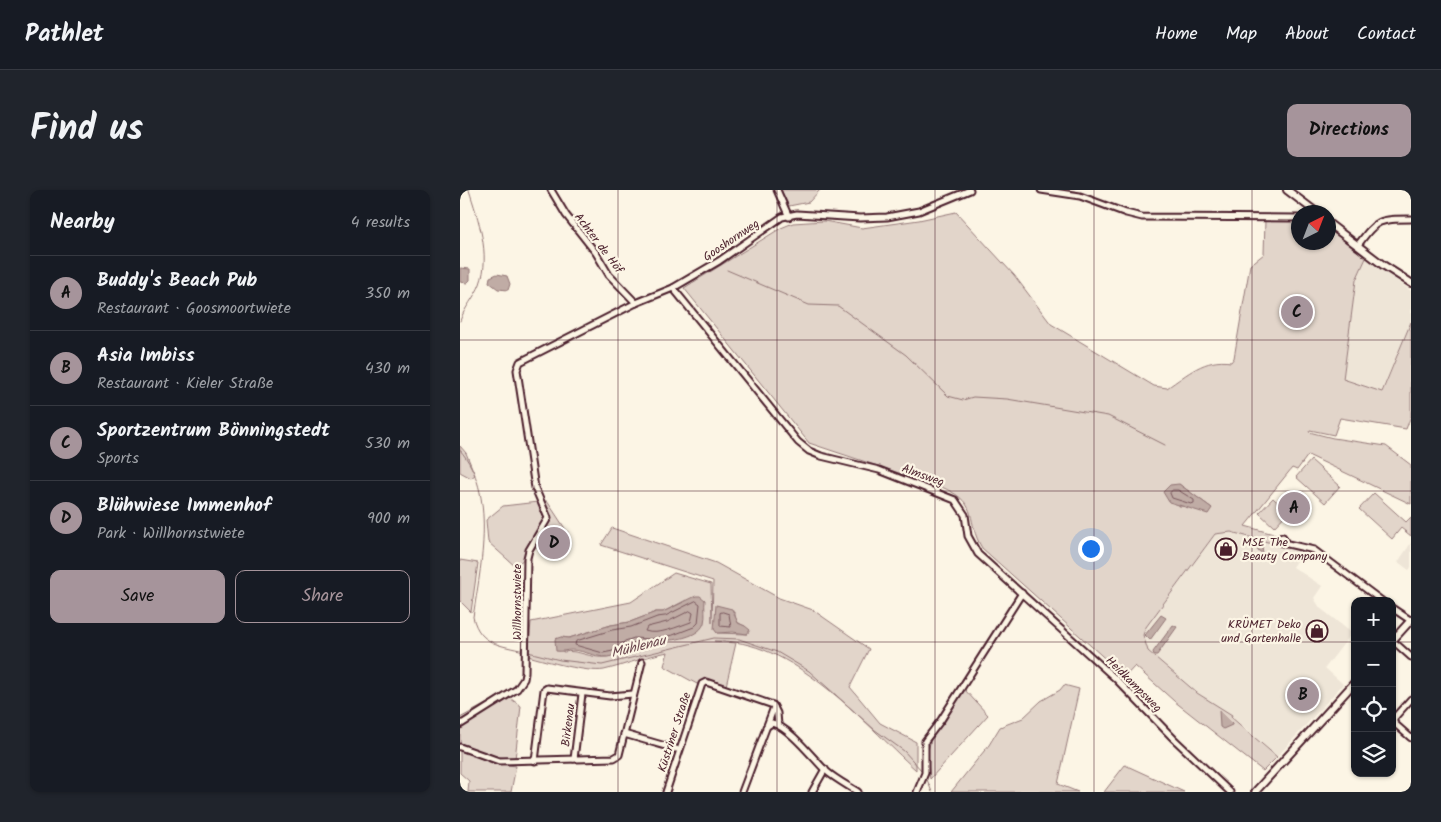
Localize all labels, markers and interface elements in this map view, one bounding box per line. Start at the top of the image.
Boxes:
text: Pathlet [25,15,104,54]
text: Home [1155,20,1198,49]
text: Map [1226,20,1257,49]
text: About [1285,20,1329,49]
text: Contact [1357,20,1416,49]
text: Find us [30,102,143,158]
button: Directions [1287,104,1411,157]
north arrow [1291,205,1336,250]
text: Nearby [50,206,115,239]
street label: Achter de Höf [569,209,629,279]
text: 4 results [351,210,410,235]
street label: Gooshornweg [699,214,764,266]
text: Buddy's Beach Pub [97,266,257,296]
text: A [61,281,71,306]
text: 350 m [365,281,410,306]
pin: C [1281,293,1313,331]
text: Restaurant · Goosmoortwiete [97,296,291,321]
text: Asia Imbiss [97,341,195,371]
text: B [61,356,71,381]
text: 430 m [365,356,410,381]
text: Restaurant · Kieler Straße [97,371,273,396]
text: Sportzentrum Bönningstedt [97,416,330,446]
text: C [61,431,71,456]
text: 530 m [365,431,410,456]
text: Sports [97,446,139,471]
street label: Almsweg [899,459,947,492]
pin: A [1278,489,1310,527]
text: Blühwiese Immenhof [97,491,271,521]
text: D [61,506,71,531]
text: 900 m [367,506,410,531]
text: Park · Willhornstwiete [97,521,245,546]
pin: D [538,524,570,562]
place label: MSE The Beauty Company [1242,533,1327,566]
your location [1078,536,1104,562]
shop icon: MSE The Beauty Company [1214,537,1238,561]
street label: Willhornstwiete [508,563,527,640]
button: Save [50,570,225,623]
button: Share [235,570,410,623]
map controls [1351,597,1396,777]
button: + [1351,597,1396,642]
place label: KRÜMET Deko und Gartenhalle [1221,615,1302,648]
shop icon: KRÜMET Deko und Gartenhalle [1305,619,1329,643]
water label: Mühlenau [609,629,670,664]
button: − [1351,642,1396,687]
street label: Heidkampsweg [1101,652,1166,717]
pin: B [1287,676,1319,714]
button: locate [1351,687,1396,732]
street label: Küstriner Straße [653,689,697,775]
street label: Birkenau [556,702,581,748]
button: layers [1351,732,1396,777]

